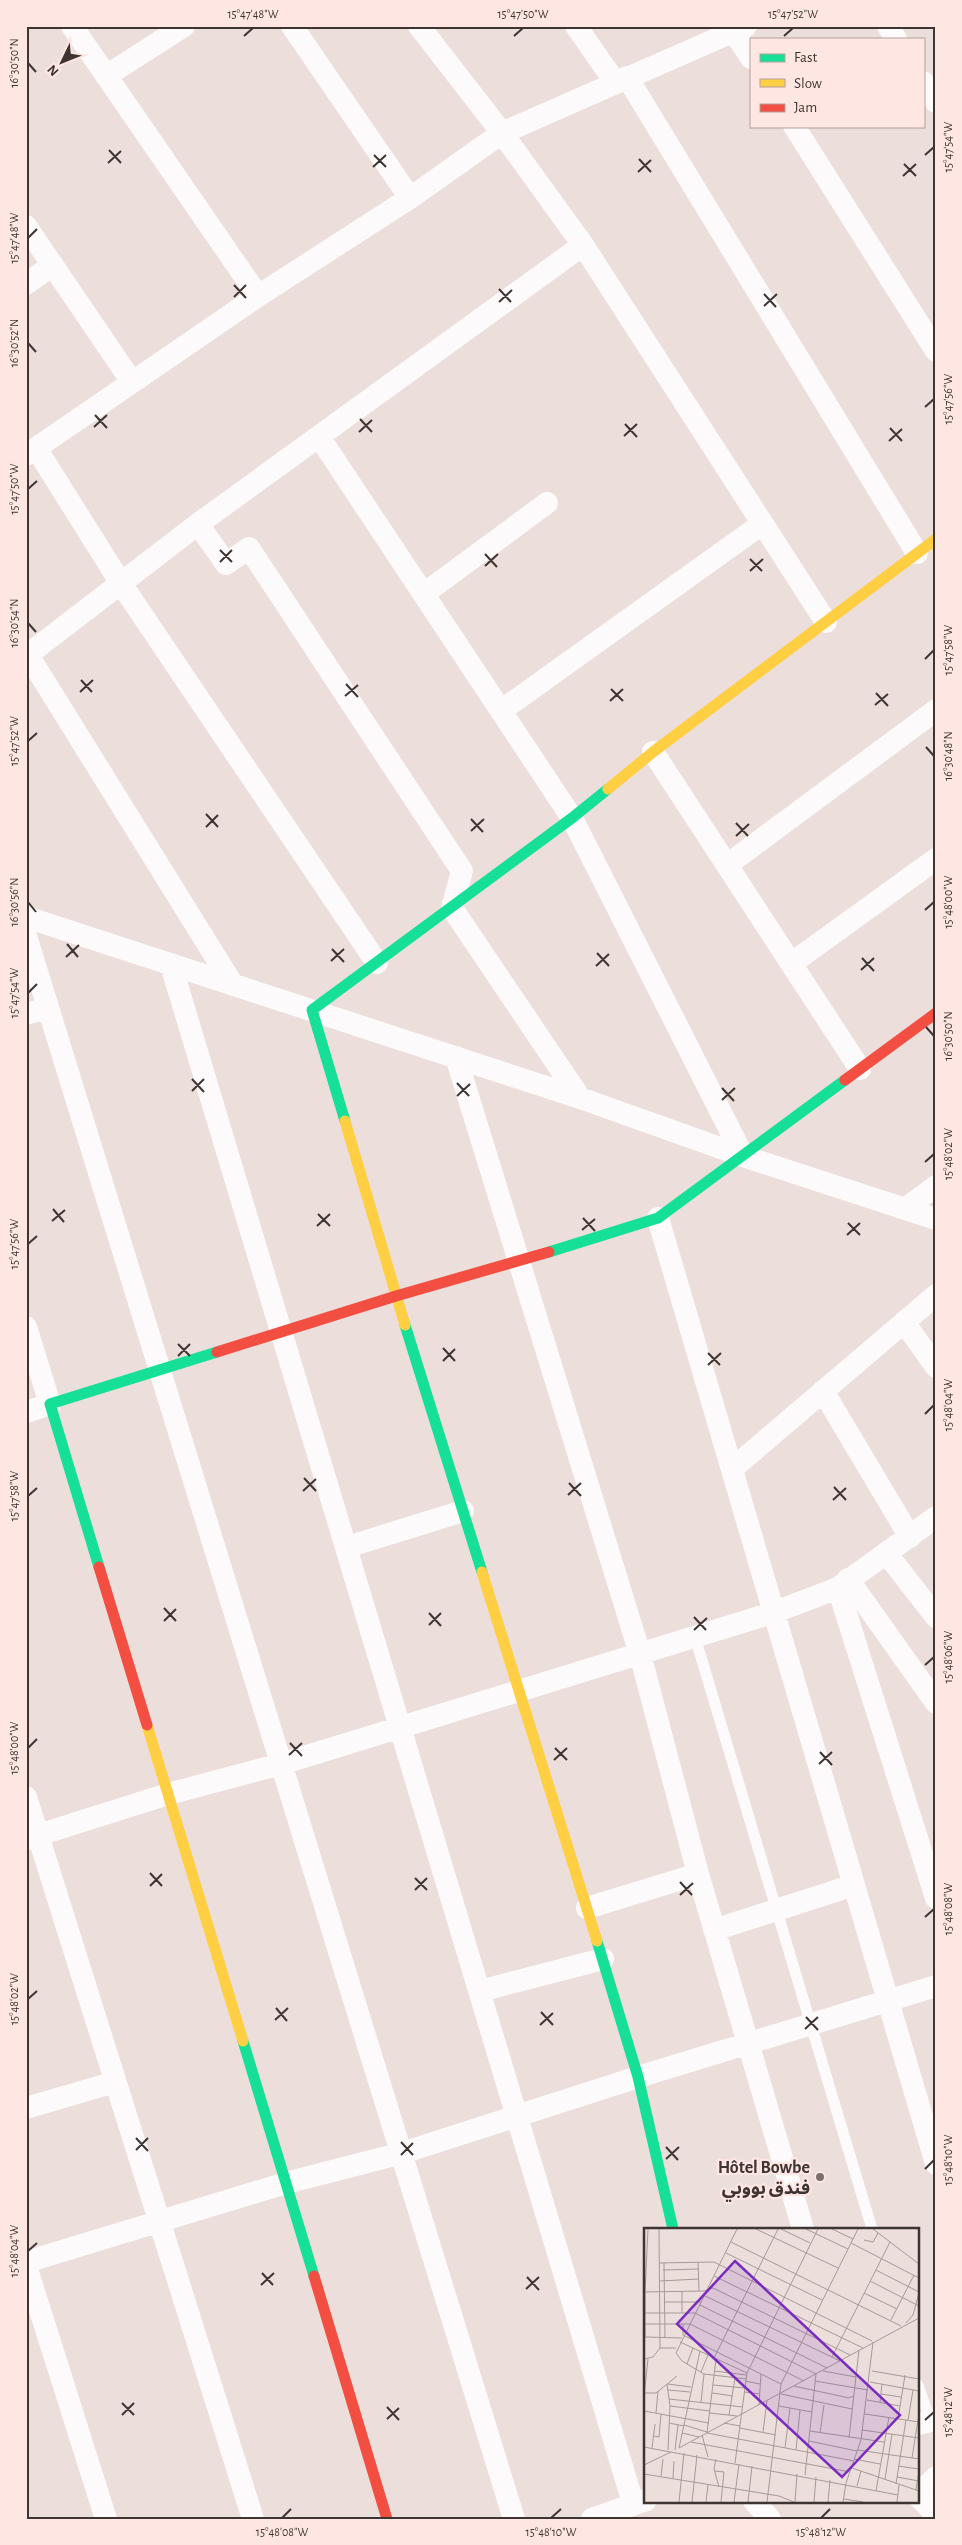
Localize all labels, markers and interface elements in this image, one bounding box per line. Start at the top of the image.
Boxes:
text: 15°47'48"W [227,8,279,20]
text: 15°47'50"W [497,8,549,20]
text: 15°47'52"W [768,8,818,20]
text: 16°30'50"N [8,38,20,88]
north arrow [38,38,88,88]
legend [750,38,924,128]
text: Fast [794,50,818,65]
text: N [45,62,62,79]
text: Slow [794,76,822,91]
text: Jam [794,100,817,115]
text: 15°47'54"W [942,121,954,172]
text: 15°47'48"W [8,212,20,264]
text: 16°30'52"N [8,319,20,367]
text: 15°47'56"W [942,374,954,424]
text: 15°47'50"W [8,463,20,515]
text: 16°30'54"N [8,599,20,647]
text: 15°47'58"W [942,625,954,675]
text: 15°47'52"W [8,716,20,766]
text: 16°30'48"N [942,731,954,781]
text: 15°48'00"W [942,875,954,929]
text: 16°30'56"N [8,878,20,926]
text: 15°47'54"W [8,967,20,1018]
text: 16°30'50"N [942,1011,954,1061]
text: 15°48'02"W [942,1128,954,1180]
text: 15°47'56"W [8,1219,20,1269]
text: 15°48'04"W [942,1378,954,1431]
text: 15°47'58"W [8,1471,20,1521]
text: 15°48'06"W [942,1631,954,1683]
text: 15°48'00"W [8,1721,20,1775]
text: 15°48'08"W [942,1883,954,1935]
text: 15°48'02"W [8,1973,20,2025]
text: 15°48'10"W [942,2134,954,2185]
place label: Hôtel Bowbe فندق بووبي [718,2159,810,2202]
marker: Hôtel Bowbe فندق بووبي [814,2171,826,2183]
text: 15°48'04"W [8,2224,20,2277]
inset map [644,2228,920,2502]
text: 15°48'12"W [942,2387,954,2437]
text: 15°48'08"W [256,2526,308,2538]
text: 15°48'10"W [526,2526,577,2538]
text: 15°48'12"W [796,2526,846,2538]

